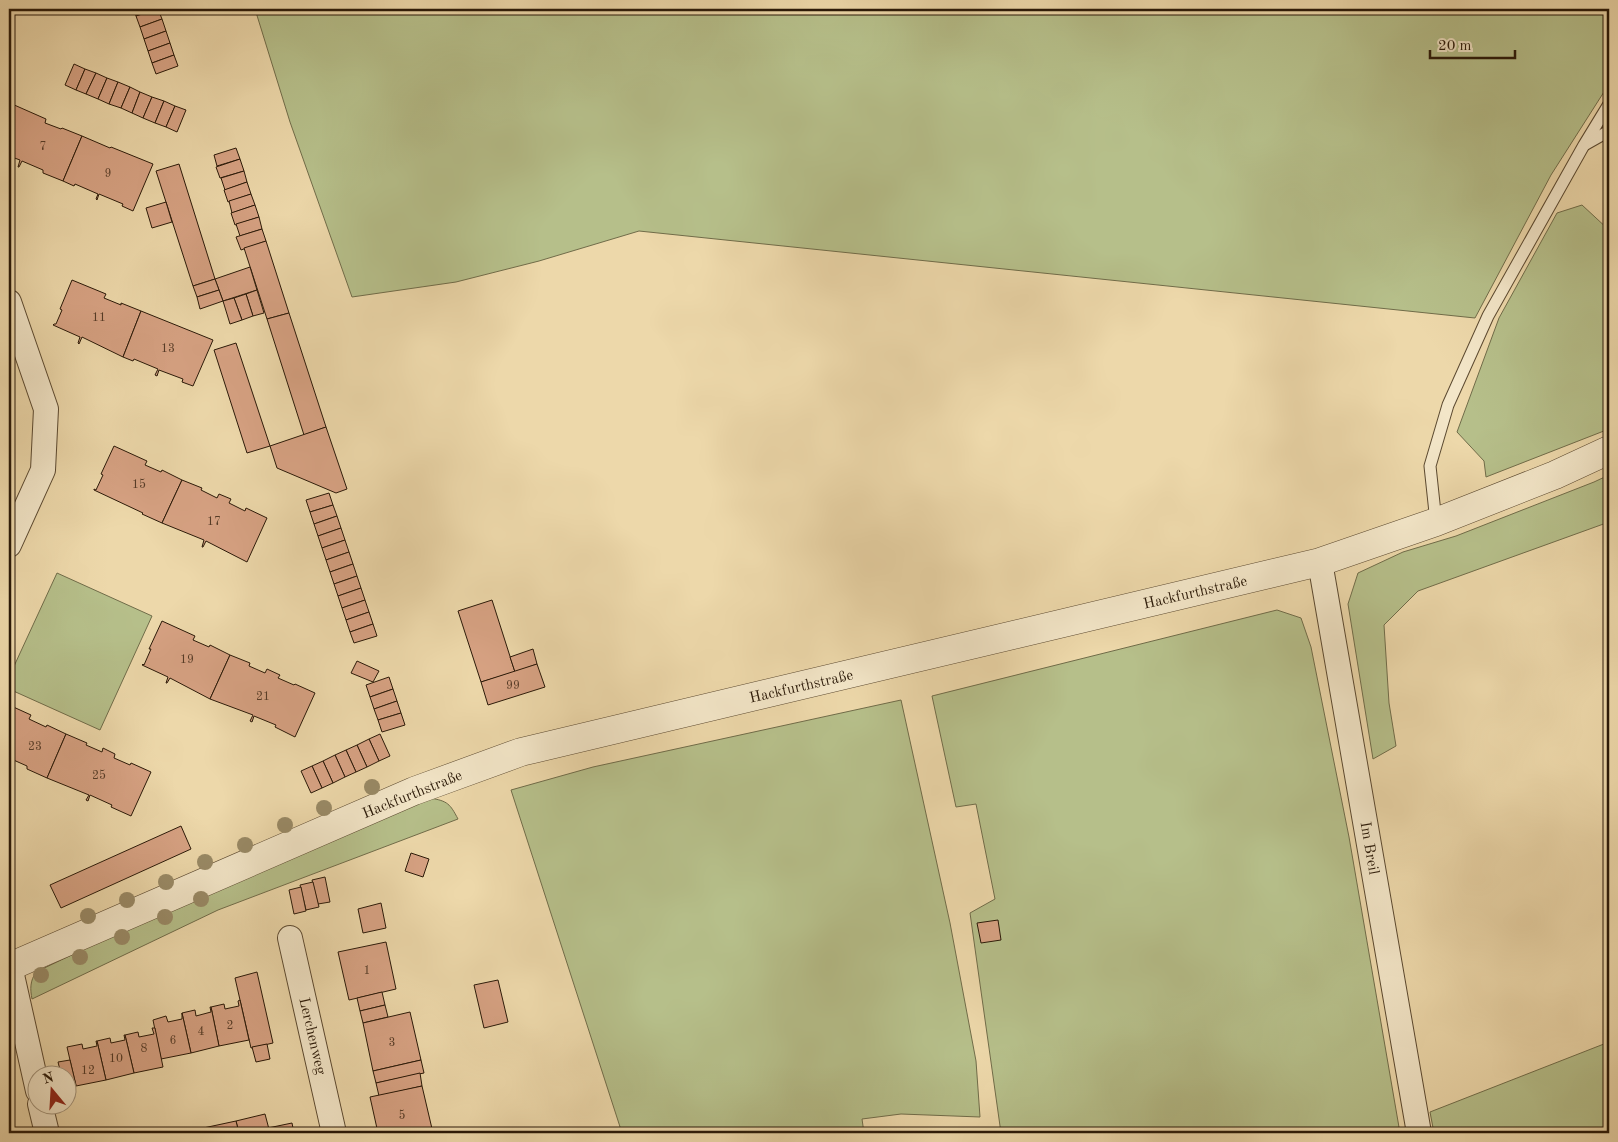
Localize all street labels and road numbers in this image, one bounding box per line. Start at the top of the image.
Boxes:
street label: Hackfurthstraße [1142,574,1249,613]
street label: Hackfurthstraße [748,668,855,707]
street label: Hackfurthstraße [361,769,465,822]
street label: Im Breil [1356,821,1381,876]
street label: Lerchenweg [295,996,328,1076]

